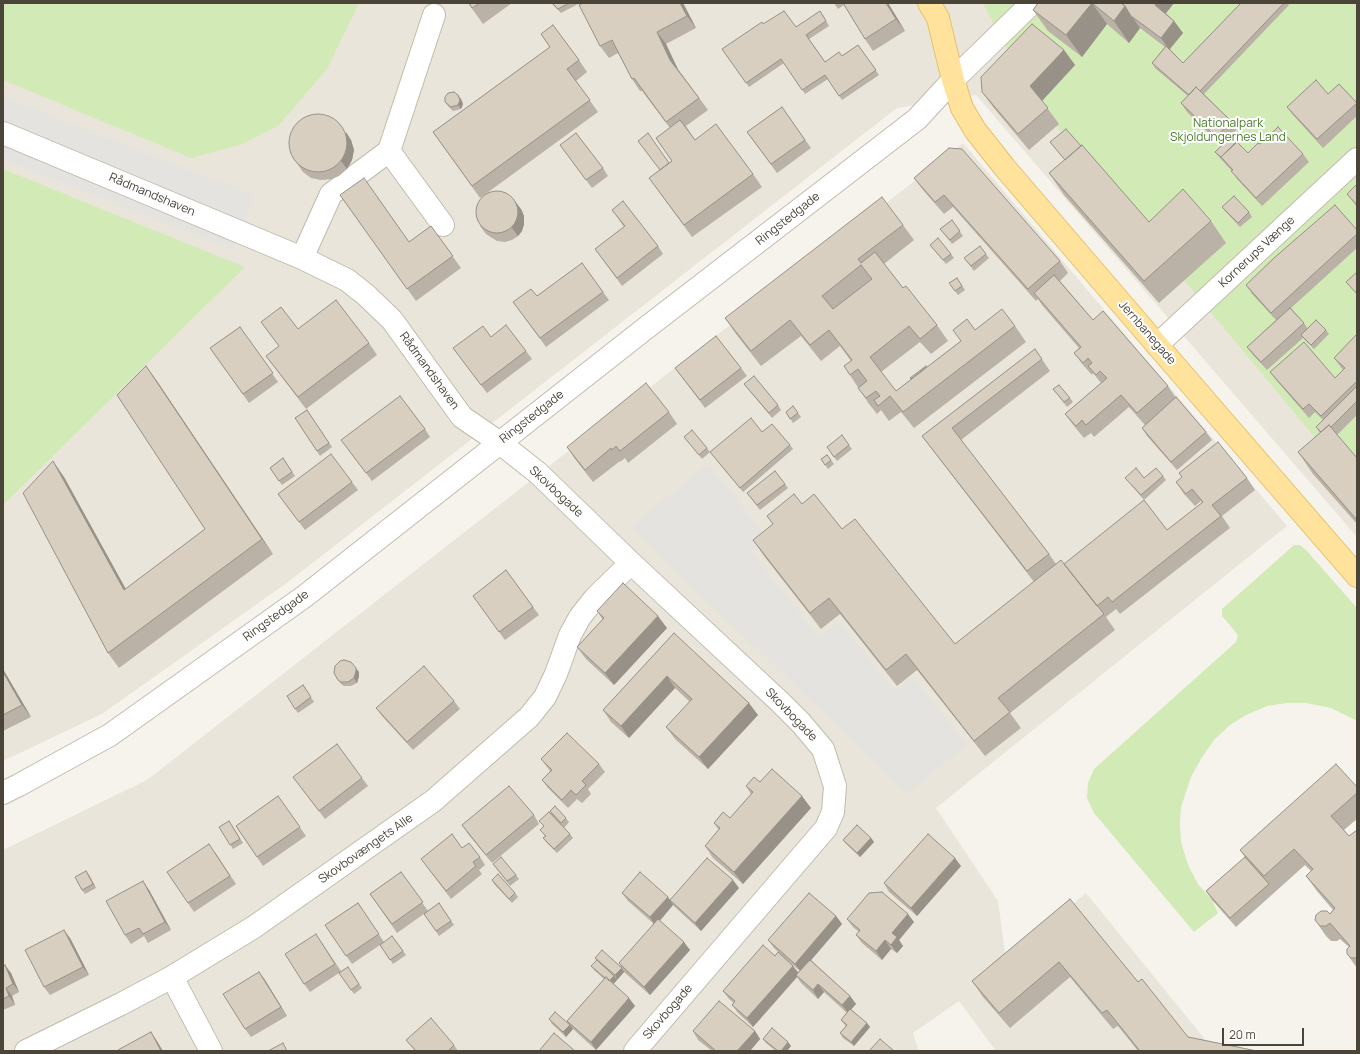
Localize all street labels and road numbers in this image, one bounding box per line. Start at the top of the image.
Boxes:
street label: Rådmandshaven [107,170,197,220]
street label: Ringstedgade [753,189,823,249]
street label: Kornerups Vænge [1216,213,1298,291]
street label: Jernbanegade [1115,298,1179,368]
street label: Rådmandshaven [396,330,462,412]
street label: Ringstedgade [497,387,567,447]
street label: Skovbogade [526,463,586,521]
street label: Ringstedgade [240,587,312,645]
street label: Skovbogade [762,685,820,745]
street label: Skovbovængets Alle [316,811,416,887]
street label: Skovbogade [640,982,696,1042]

